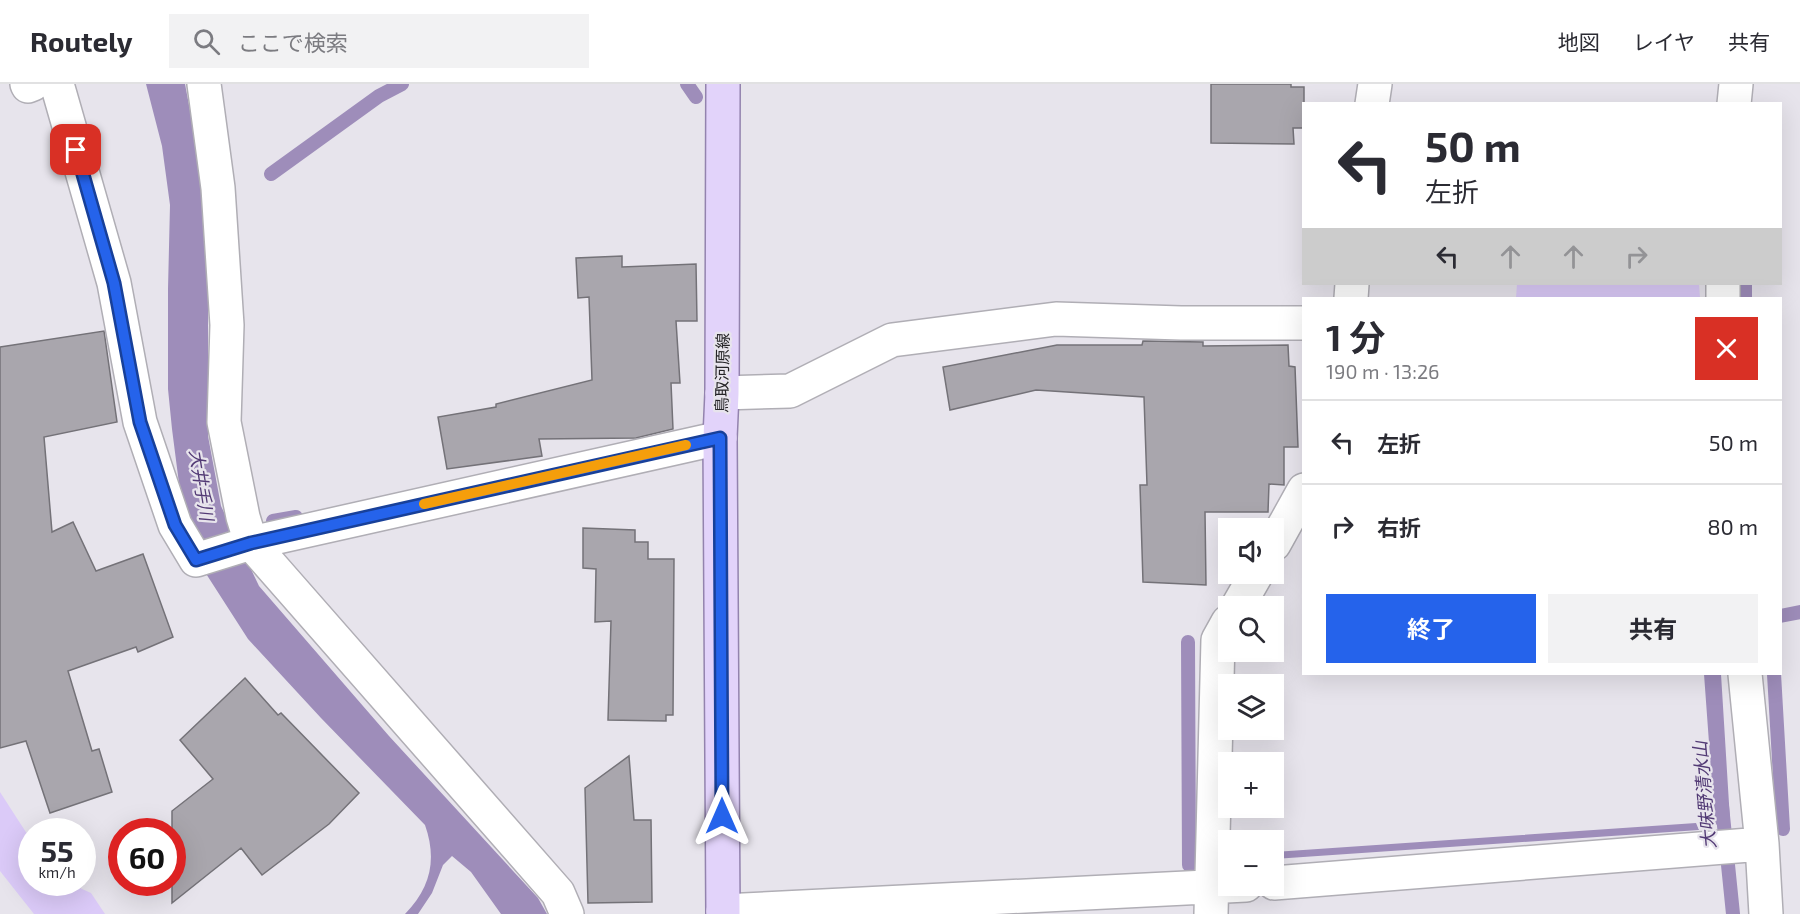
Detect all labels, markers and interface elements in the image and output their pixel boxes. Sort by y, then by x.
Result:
search box [169,14,589,68]
text: Routely [30,24,133,58]
icon: search [190,25,223,58]
text: ここで検索 [238,29,348,55]
text: 地図 [1558,29,1600,54]
text: レイヤ [1633,29,1695,54]
text: 共有 [1728,29,1770,54]
text: 50 m [1425,120,1521,170]
pin [50,124,101,175]
icon: left [1326,126,1404,204]
icon: arrive [59,133,92,166]
text: 左折 [1425,175,1479,207]
icon: left [1431,240,1464,273]
icon: ahead [1494,240,1527,273]
icon: ahead [1557,240,1590,273]
icon: right [1620,240,1653,273]
text: 1 分 [1326,315,1385,358]
button: close [1695,317,1758,380]
street label: 鳥取河原線 [711,333,732,413]
text: 190 m · 13:26 [1326,359,1440,383]
icon: left [1326,426,1359,459]
text: 50 m [1709,429,1758,455]
text: 左折 [1377,430,1421,456]
water label: 大井手川 [185,448,219,524]
icon: right [1326,510,1359,543]
text: 80 m [1707,513,1758,539]
text: 右折 [1377,514,1421,540]
map controls [1218,518,1284,896]
button: sound [1218,518,1284,584]
button: 終了 [1326,594,1536,663]
button: 共有 [1548,594,1758,663]
button: search [1218,596,1284,662]
button: layers [1218,674,1284,740]
water label: 大味野清水山 [1688,739,1720,850]
button: + [1218,752,1284,818]
position arrow [690,784,754,848]
speed limit sign: 60 [108,818,186,896]
button: − [1218,830,1284,896]
text: 55 [40,832,74,868]
text: km/h [38,863,76,881]

